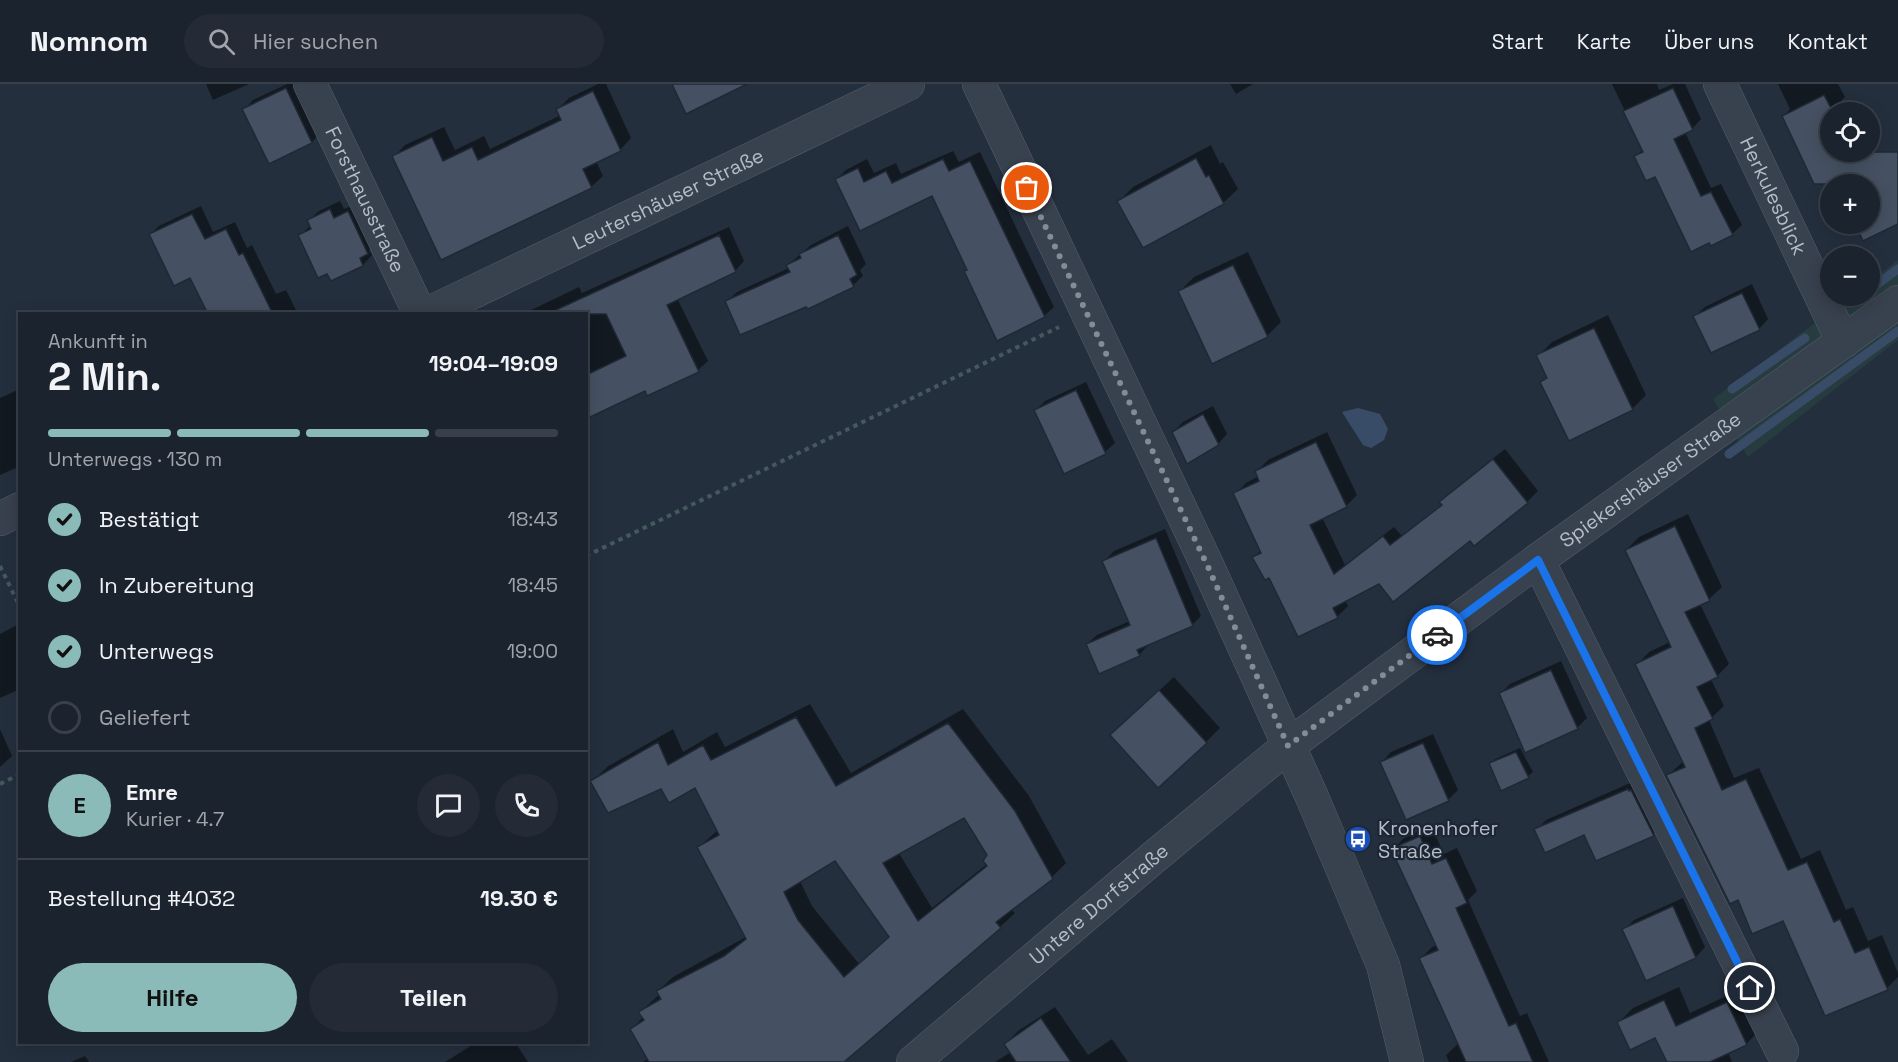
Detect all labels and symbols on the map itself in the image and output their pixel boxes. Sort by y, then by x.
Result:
street label: Forsthausstraße [319,122,411,277]
street label: Herkulesblick [1734,132,1813,260]
street label: Leutershäuser Straße [568,142,768,256]
pin [1001,162,1052,213]
street label: Spiekershäuser Straße [1554,406,1746,553]
courier [1407,605,1467,665]
place label: Kronenhofer Straße [1378,815,1498,864]
bus stop icon: Kronenhofer Straße [1343,824,1373,854]
street label: Untere Dorfstraße [1024,837,1174,970]
pin [1724,962,1775,1013]

